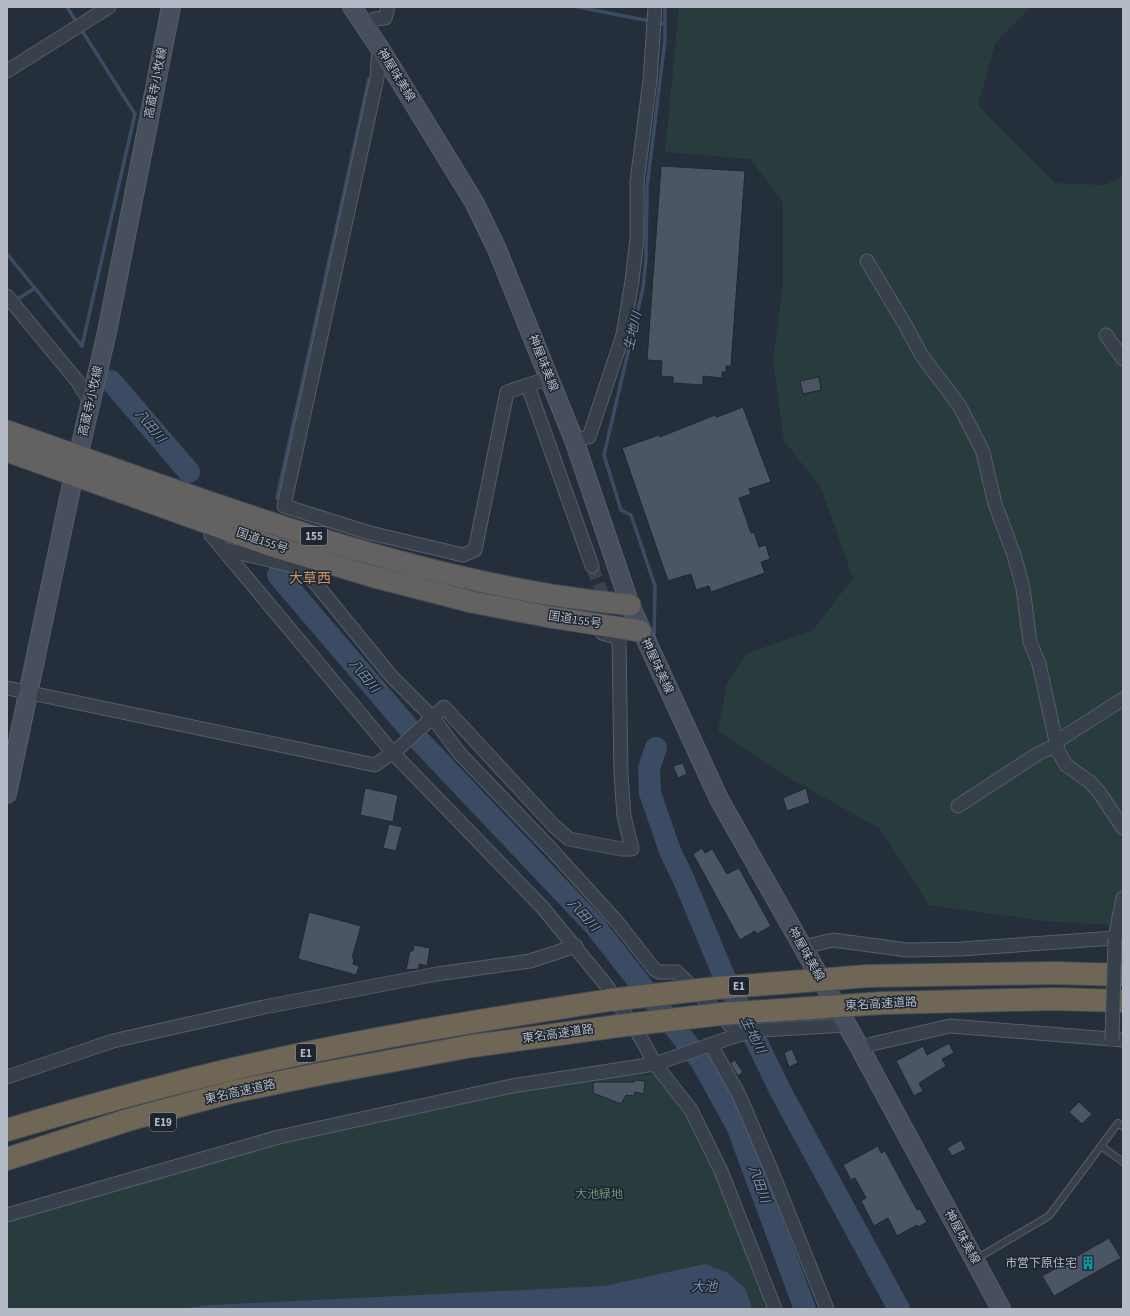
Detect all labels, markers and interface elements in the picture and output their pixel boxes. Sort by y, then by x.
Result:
street label: 神屋味美線 [373,45,419,105]
street label: 高蔵寺小牧線 [141,46,171,120]
water label: 生地川 [620,308,647,352]
street label: 神屋味美線 [524,332,562,394]
street label: 高蔵寺小牧線 [75,364,107,438]
water label: 八田川 [131,405,171,448]
street label: 国道155号 [234,524,290,558]
road number: 155 [301,527,327,545]
district label: 大草西 [289,569,331,589]
street label: 国道155号 [547,607,603,633]
street label: 神屋味美線 [637,635,677,697]
water label: 八田川 [345,655,385,698]
water label: 八田川 [563,894,604,937]
street label: 神屋味美線 [784,924,828,984]
road number: E1 [729,977,749,995]
street label: 東名高速道路 [845,994,917,1014]
water label: 生地川 [736,1014,771,1058]
street label: 東名高速道路 [521,1021,595,1047]
road number: E1 [296,1044,316,1062]
street label: 東名高速道路 [203,1076,277,1108]
road number: E19 [150,1113,176,1131]
water label: 八田川 [744,1163,775,1207]
park label: 大池緑地 [575,1186,623,1203]
street label: 神屋味美線 [940,1207,984,1267]
place label: 市営下原住宅 [1005,1255,1077,1272]
building icon: 市営下原住宅 [1080,1255,1096,1271]
water label: 大池 [691,1278,719,1296]

